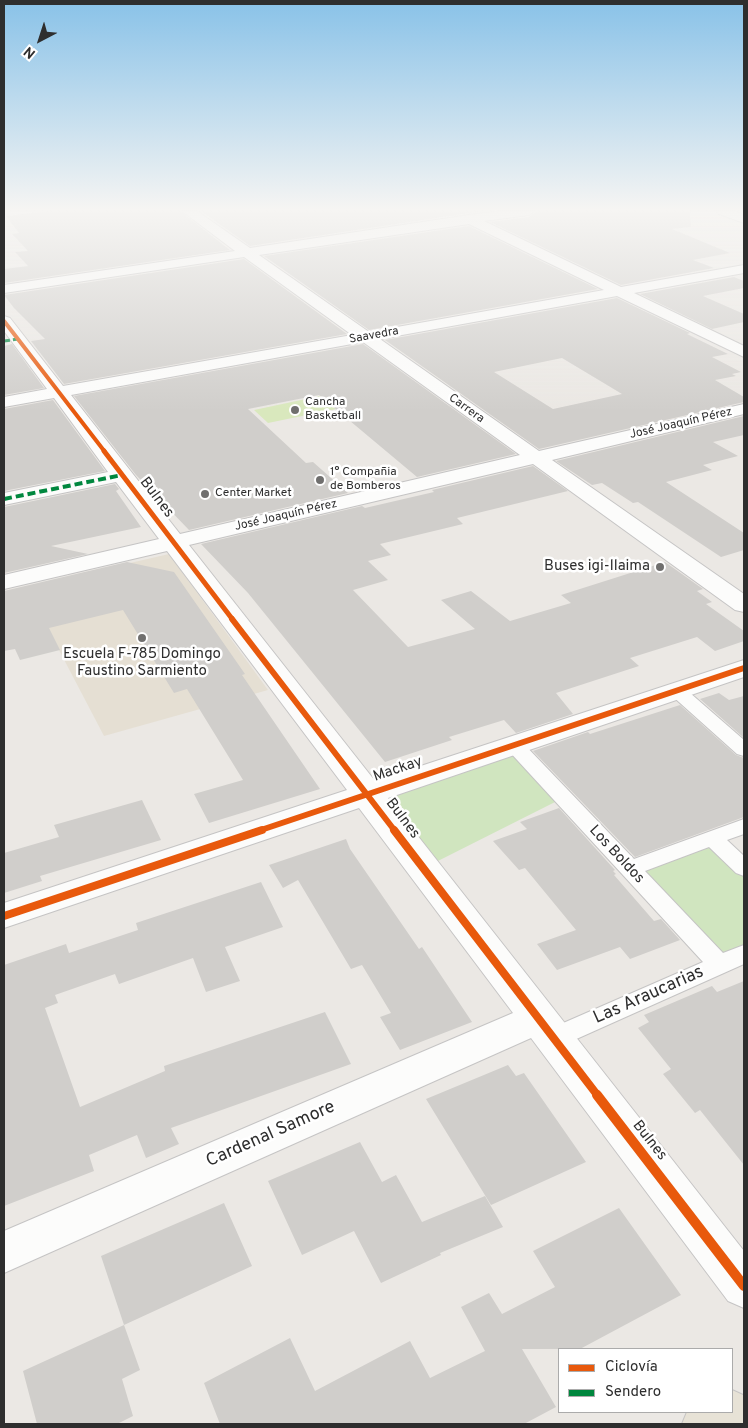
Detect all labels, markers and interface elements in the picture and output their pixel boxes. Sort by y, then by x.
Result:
north arrow [15,15,65,65]
text: N [21,42,39,62]
street label: Saavedra [348,325,400,347]
street label: Carrera [445,391,487,427]
place label: Cancha Basketball [305,396,361,424]
marker: Cancha Basketball [289,404,301,416]
street label: José Joaquín Pérez [628,405,734,443]
place label: 1° Compañia de Bomberos [330,466,401,494]
street label: Bulnes [135,474,177,522]
marker: 1° Compañia de Bomberos [314,474,326,486]
place label: Center Market [215,487,292,501]
marker: Center Market [199,488,211,500]
street label: José Joaquín Pérez [233,497,339,535]
place label: Buses igi-llaima [544,558,650,576]
marker: Buses igi-llaima [654,561,666,573]
marker: Escuela F-785 Domingo Faustino Sarmiento [136,632,148,644]
place label: Escuela F-785 Domingo Faustino Sarmiento [63,646,221,681]
street label: Mackay [371,753,425,787]
street label: Bulnes [381,795,423,843]
street label: Los Boldos [584,822,648,888]
street label: Las Araucarias [590,962,708,1030]
street label: Cardenal Samore [203,1097,339,1173]
street label: Bulnes [628,1117,670,1165]
legend [558,1348,733,1413]
text: Ciclovía [605,1358,658,1377]
text: Sendero [605,1383,661,1402]

